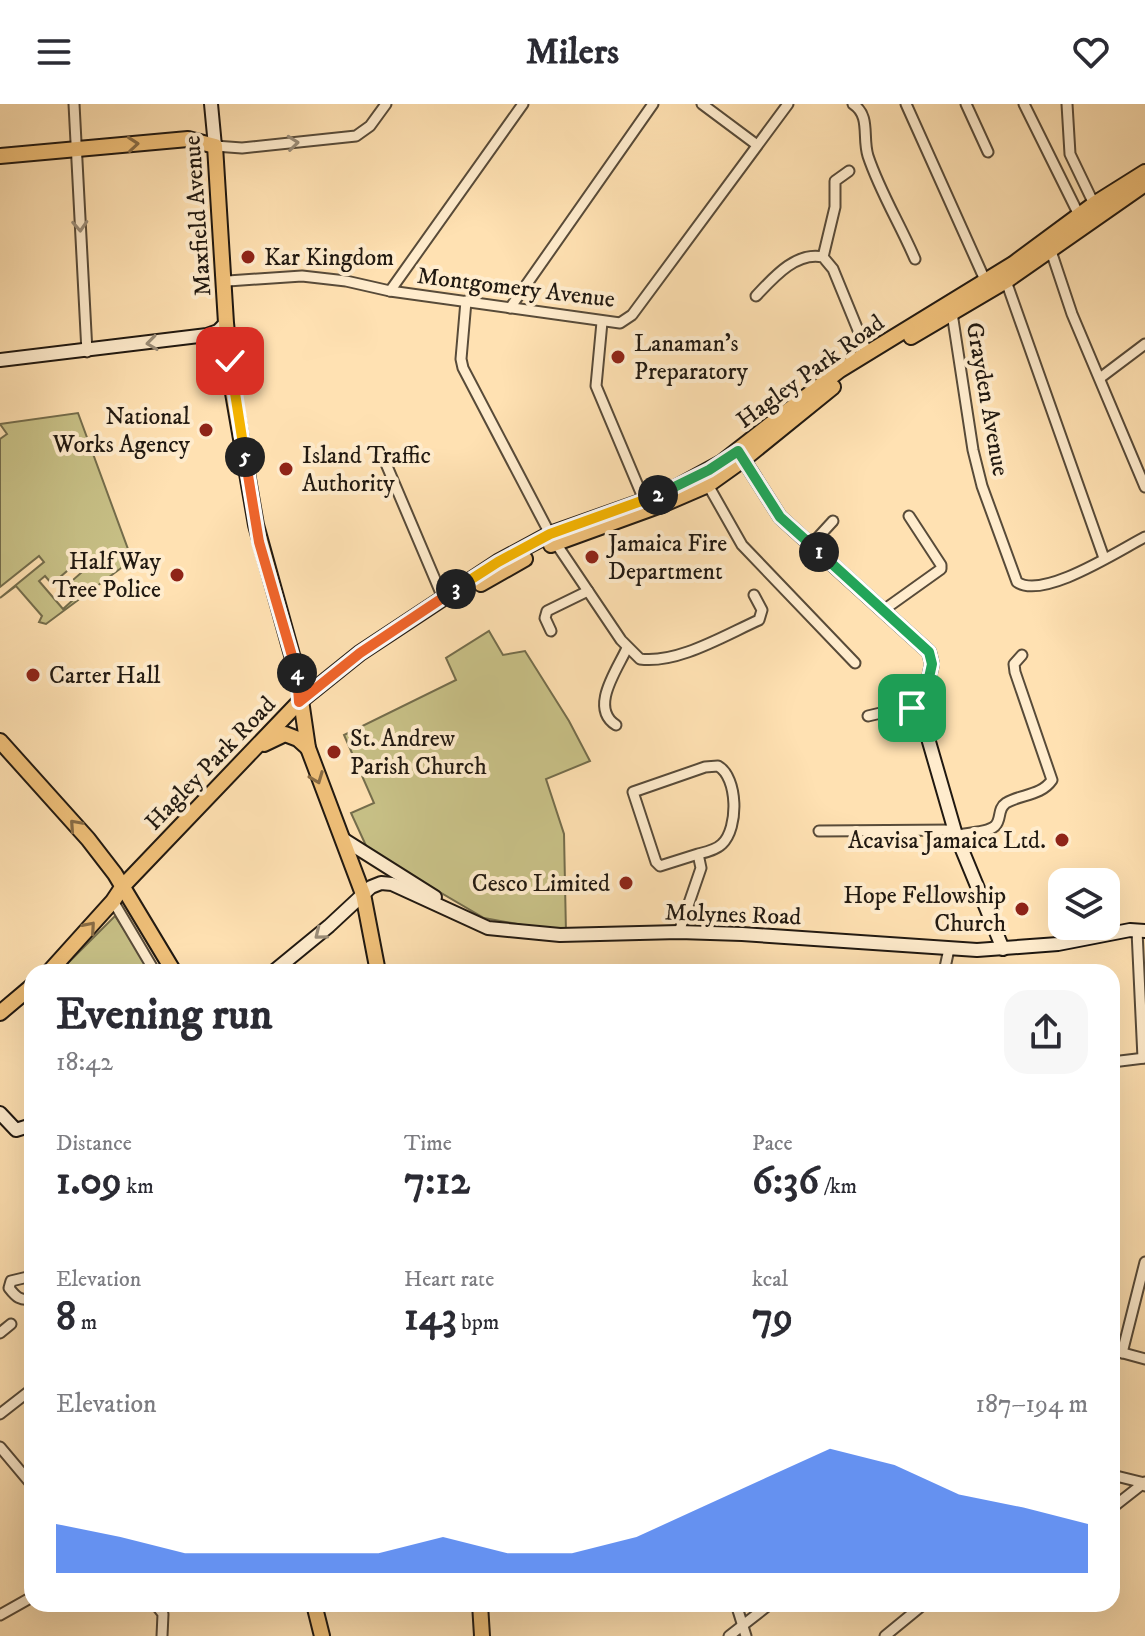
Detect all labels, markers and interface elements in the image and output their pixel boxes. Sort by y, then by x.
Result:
icon: menu [32,30,76,74]
text: Milers [526,30,619,75]
icon: heart [1069,30,1113,74]
one-way arrow [127,135,140,152]
street label: Maxfield Avenue [177,135,219,297]
one-way arrow [287,135,300,152]
one-way arrow [72,220,89,233]
place label: Kar Kingdom [264,243,394,273]
marker: Kar Kingdom [239,248,257,266]
street label: Montgomery Avenue [415,261,617,315]
street label: Hagley Park Road [731,308,890,435]
street label: Grayden Avenue [959,320,1015,479]
pin [196,327,264,395]
place label: Lanaman's Preparatory [634,329,748,387]
one-way arrow [146,334,159,351]
icon: check [208,339,252,383]
marker: Lanaman's Preparatory [609,348,627,366]
place label: National Works Agency [52,402,191,460]
marker: National Works Agency [197,421,215,439]
pin: 5 [225,437,265,477]
place label: Island Traffic Authority [302,441,431,499]
text: 5 [240,443,250,470]
marker: Island Traffic Authority [277,460,295,478]
pin: 2 [638,475,678,515]
text: 2 [653,481,663,508]
place label: Jamaica Fire Department [606,529,727,587]
pin: 1 [799,532,839,572]
text: 1 [815,538,823,565]
place label: Half Way Tree Police [53,547,162,605]
marker: Jamaica Fire Department [583,548,601,566]
marker: Half Way Tree Police [168,566,186,584]
pin: 3 [436,569,476,609]
text: 3 [452,575,460,602]
pin: 4 [277,653,317,693]
text: 4 [291,659,303,686]
place label: Carter Hall [49,661,161,691]
marker: Carter Hall [24,666,42,684]
pin [878,674,946,742]
icon: arrive [890,686,934,730]
street label: Hagley Park Road [139,690,282,837]
place label: St. Andrew Parish Church [350,724,487,782]
marker: St. Andrew Parish Church [325,743,343,761]
one-way arrow [307,770,324,784]
one-way arrow [70,819,84,834]
place label: Acavisa Jamaica Ltd. [848,826,1046,856]
marker: Acavisa Jamaica Ltd. [1053,831,1071,849]
map controls [1048,868,1120,940]
button: layers [1048,868,1120,940]
place label: Cesco Limited [472,869,610,899]
marker: Cesco Limited [617,874,635,892]
place label: Hope Fellowship Church [843,881,1006,939]
street label: Molynes Road [664,898,802,932]
marker: Hope Fellowship Church [1013,900,1031,918]
one-way arrow [81,921,95,936]
one-way arrow [314,925,329,939]
text: Evening run [56,988,273,1043]
button: share [1004,990,1088,1074]
text: 18:42 [56,1046,113,1079]
text: Distance [56,1130,132,1157]
text: Time [404,1130,452,1157]
text: Pace [752,1130,793,1157]
text: 1.09 [56,1157,122,1207]
text: 7:12 [404,1157,470,1207]
text: 6:36 [752,1157,819,1207]
text: km [122,1173,154,1200]
text: /km [819,1173,857,1200]
text: Elevation [56,1266,141,1293]
text: Heart rate [404,1266,494,1293]
text: kcal [752,1266,788,1293]
text: 8 [56,1293,76,1343]
text: 143 [404,1293,457,1343]
text: 79 [752,1293,793,1343]
text: m [76,1309,97,1336]
text: bpm [457,1309,499,1336]
text: Elevation [56,1388,157,1421]
text: 187–194 m [976,1388,1088,1421]

